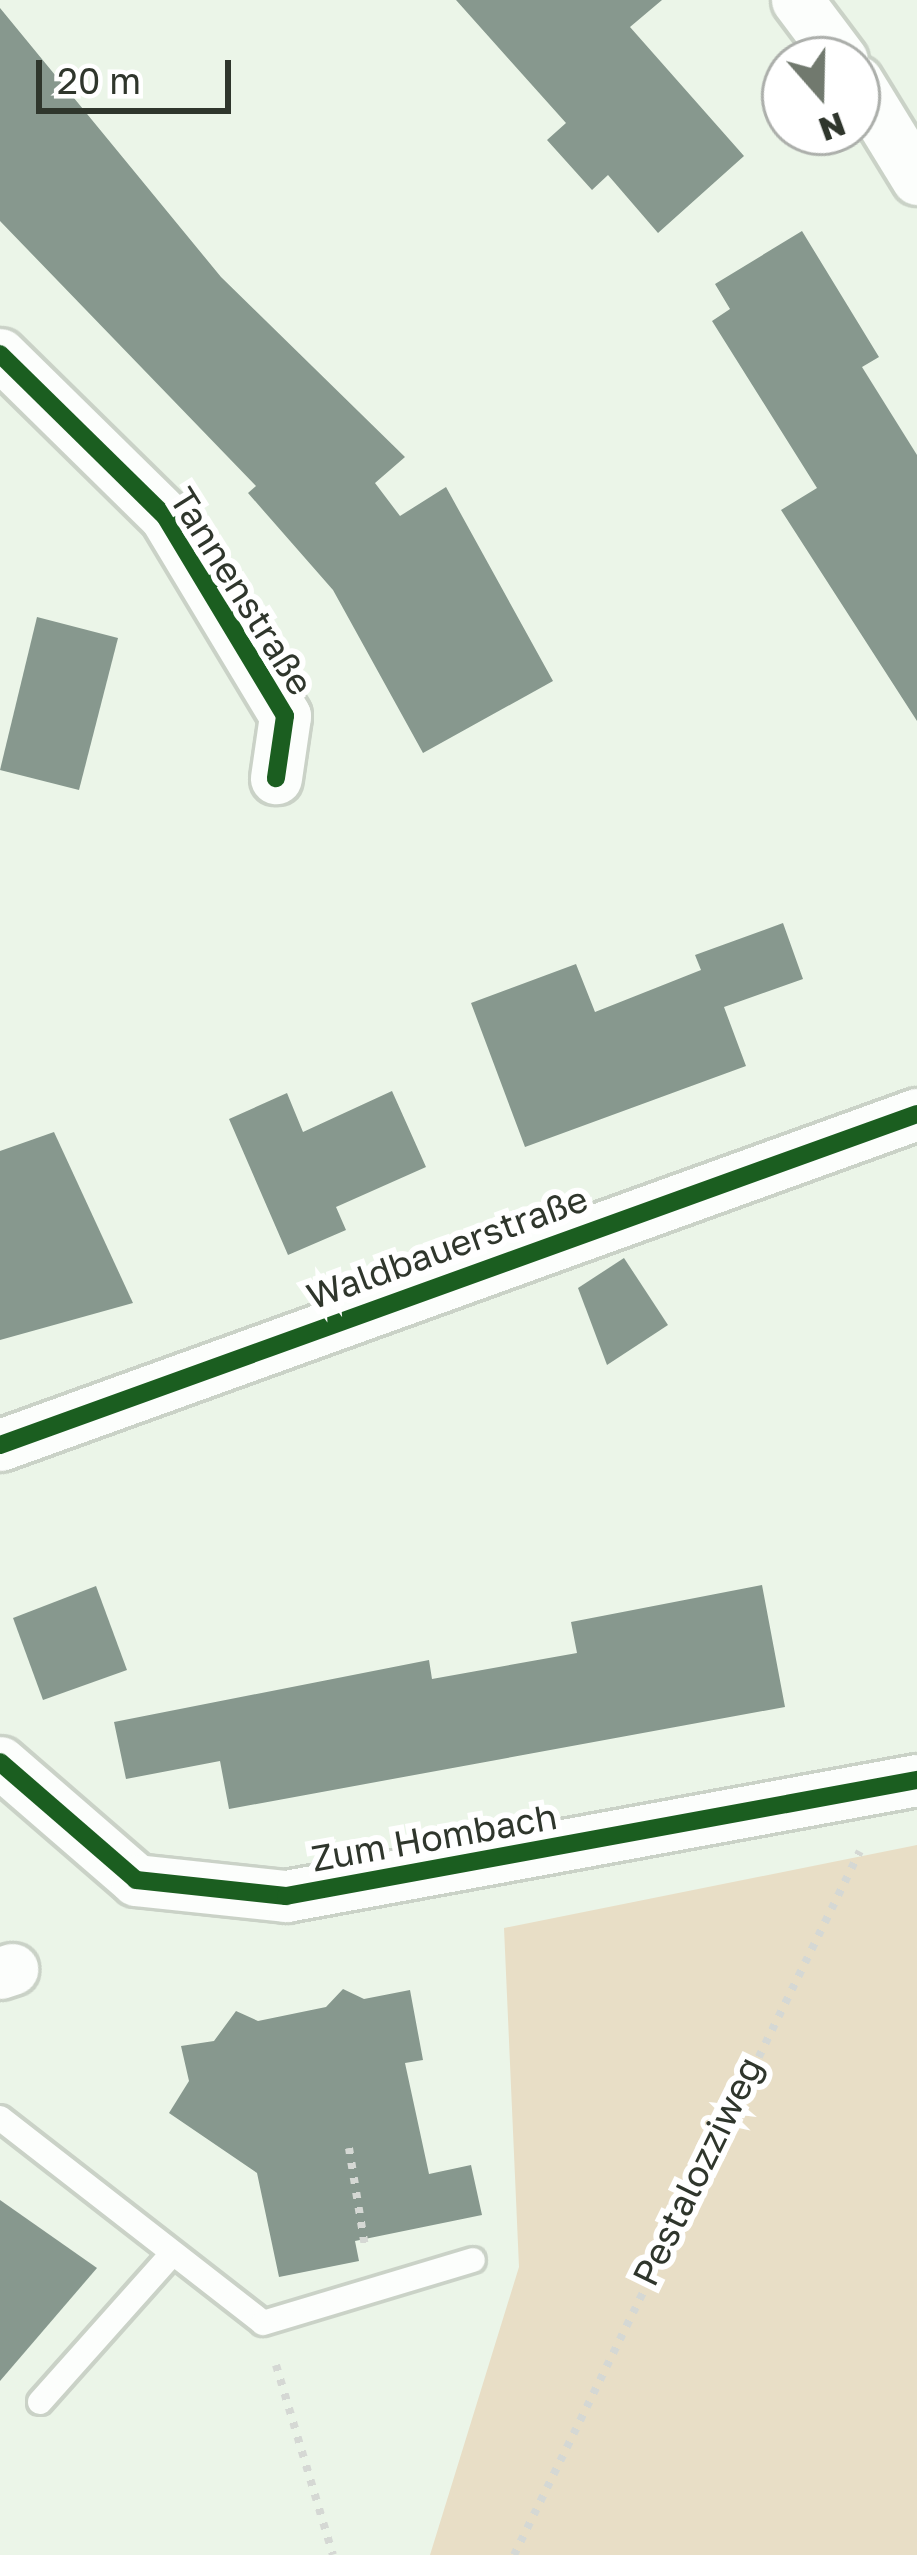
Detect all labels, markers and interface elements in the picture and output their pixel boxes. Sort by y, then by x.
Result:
scale bar [42,36,237,110]
north arrow [761,36,881,156]
text: 20 m [57,59,141,102]
text: N [814,105,851,150]
street label: Tannenstraße [161,479,323,703]
street label: Waldbauerstraße [301,1176,593,1318]
street label: Zum Hombach [308,1794,560,1880]
street label: Pestalozziweg [623,2050,771,2292]

